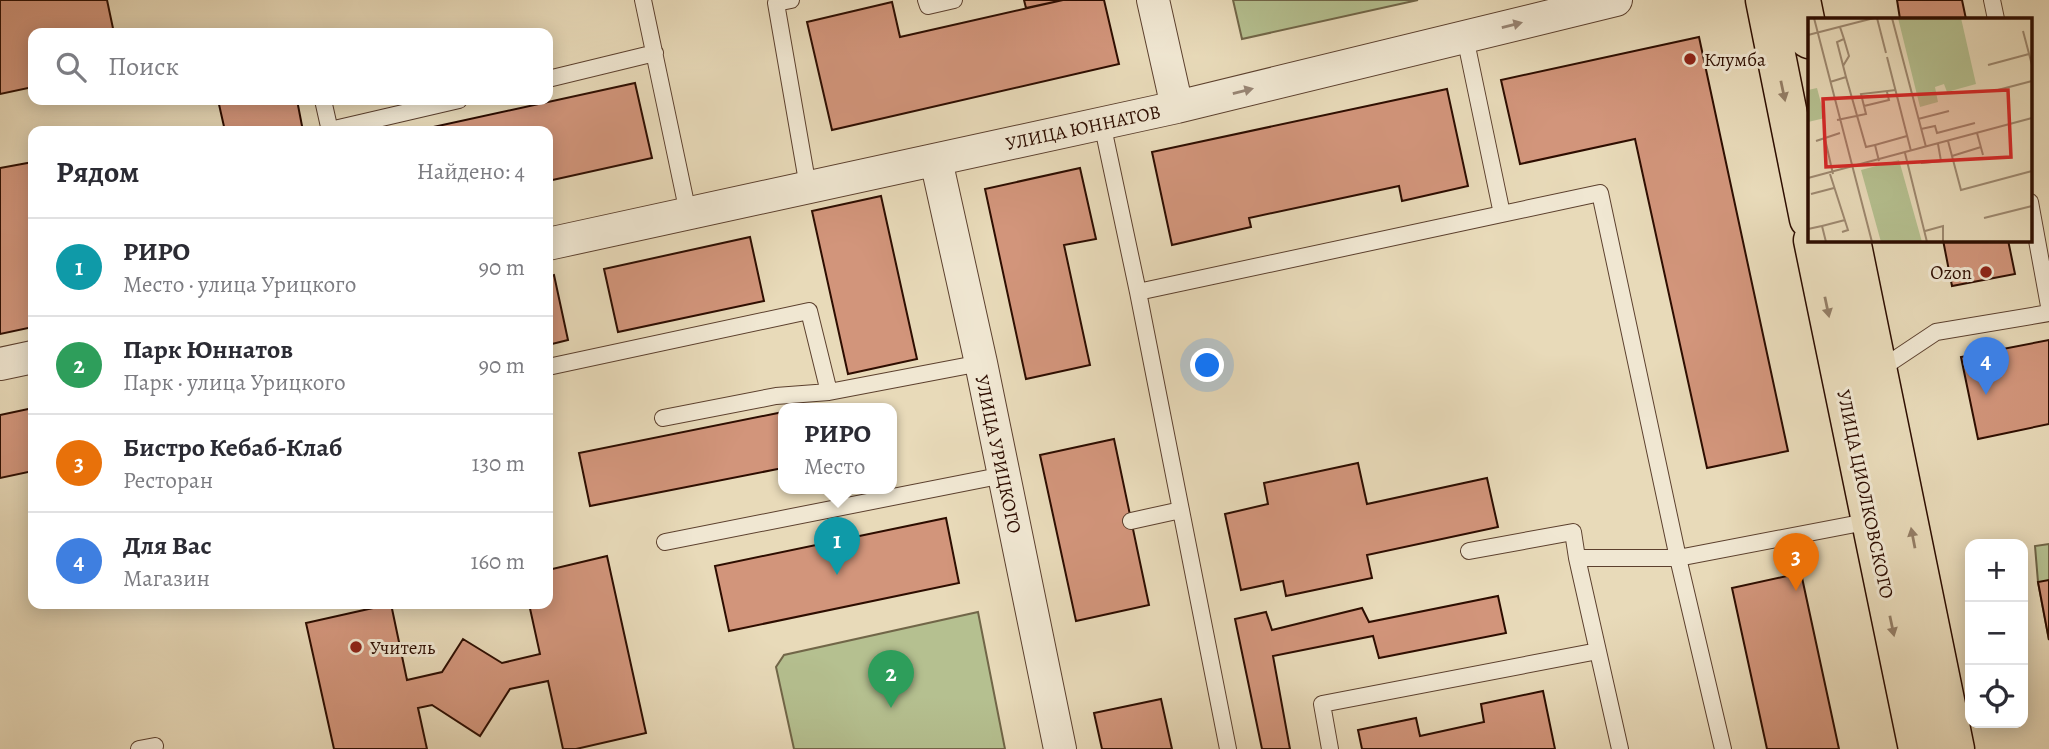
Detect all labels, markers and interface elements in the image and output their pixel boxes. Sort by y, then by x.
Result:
inset map [1808,18,2032,242]
one-way arrow [1501,19,1523,30]
search box [28,28,553,105]
place label: Клумба [1704,47,1766,73]
icon: search [52,48,90,86]
text: Поиск [108,49,179,84]
marker: Клумба [1682,51,1698,67]
one-way arrow [1778,80,1789,102]
one-way arrow [1232,85,1254,96]
street label: УЛИЦА ЮННАТОВ [1003,99,1163,157]
text: Рядом [56,152,139,192]
text: Найдено: 4 [417,156,525,187]
text: РИРО [123,234,190,269]
text: 1 [75,252,83,283]
text: 90 m [479,252,525,283]
place label: Ozon [1930,260,1972,286]
marker: Ozon [1978,264,1994,280]
text: Место · улица Урицкого [123,269,356,300]
one-way arrow [1822,296,1833,318]
text: Парк Юннатов [123,332,293,367]
pin: 4 [1963,337,2009,395]
your location [1190,348,1224,382]
text: 2 [73,350,85,381]
text: 90 m [479,350,525,381]
text: Парк · улица Урицкого [123,367,346,398]
street label: УЛИЦА УРИЦКОГО [969,373,1028,536]
street label: УЛИЦА ЦИОЛКОВСКОГО [1830,387,1900,601]
popup [778,403,897,494]
text: РИРО [804,416,871,451]
text: Бистро Кебаб-Клаб [123,430,342,465]
text: 3 [74,448,84,479]
text: 130 m [472,448,525,479]
text: Место [804,451,865,482]
text: Ресторан [123,465,213,496]
pin: 1 [814,517,860,575]
one-way arrow [1907,527,1918,549]
text: Для Вас [123,528,212,563]
pin: 3 [1773,533,1819,591]
map controls [1965,539,2028,728]
button: + [1965,539,2028,602]
text: 4 [74,546,84,577]
text: 160 m [471,546,525,577]
text: Магазин [123,563,210,594]
button: − [1965,602,2028,665]
one-way arrow [1887,615,1898,637]
place label: Учитель [370,635,435,661]
marker: Учитель [348,639,364,655]
pin: 2 [868,650,914,708]
button: locate [1965,665,2028,728]

